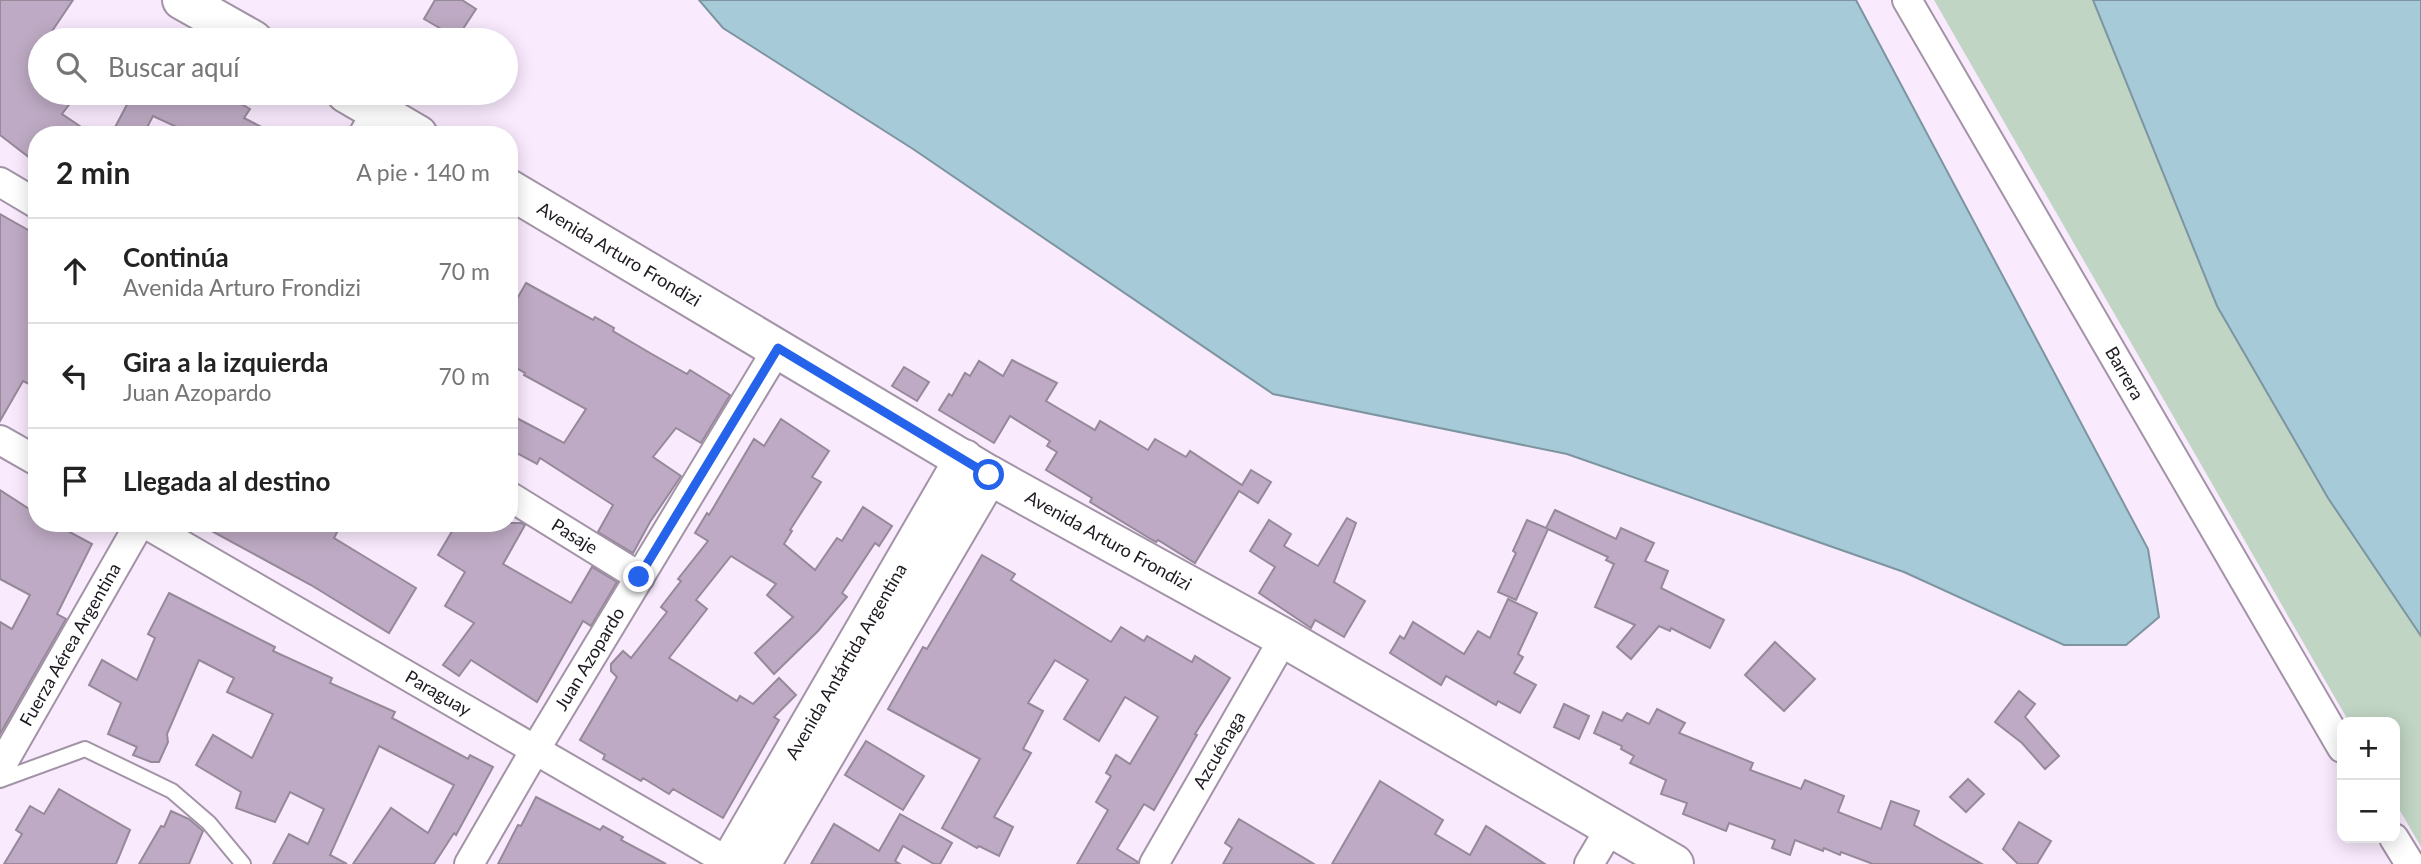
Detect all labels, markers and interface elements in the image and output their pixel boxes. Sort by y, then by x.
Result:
search box [28,28,518,105]
icon: search [52,48,90,86]
text: Buscar aquí [108,51,239,83]
text: 2 min [56,154,130,190]
text: A pie · 140 m [356,158,490,186]
street label: Avenida Arturo Frondizi [534,196,705,311]
text: Continúa [123,241,229,273]
icon: ahead [56,252,94,290]
text: 70 m [439,257,490,285]
text: Avenida Arturo Frondizi [123,273,361,301]
street label: Barrera [2101,342,2149,404]
text: Gira a la izquierda [123,346,329,378]
icon: left [56,357,94,395]
text: 70 m [439,362,490,390]
text: Juan Azopardo [123,378,272,406]
route start [973,459,1004,490]
icon: arrive [56,462,94,500]
text: Llegada al destino [123,465,330,497]
street label: Avenida Arturo Frondizi [1022,485,1196,595]
street label: Pasaje [548,513,602,558]
street label: Fuerza Aérea Argentina [14,559,125,730]
street label: Avenida Antártida Argentina [780,559,911,763]
route end [623,561,654,592]
street label: Juan Azopardo [550,603,629,714]
street label: Paraguay [402,665,476,721]
street label: Azcuénaga [1188,707,1249,793]
map controls [2337,717,2400,843]
button: + [2337,717,2400,780]
button: − [2337,780,2400,843]

